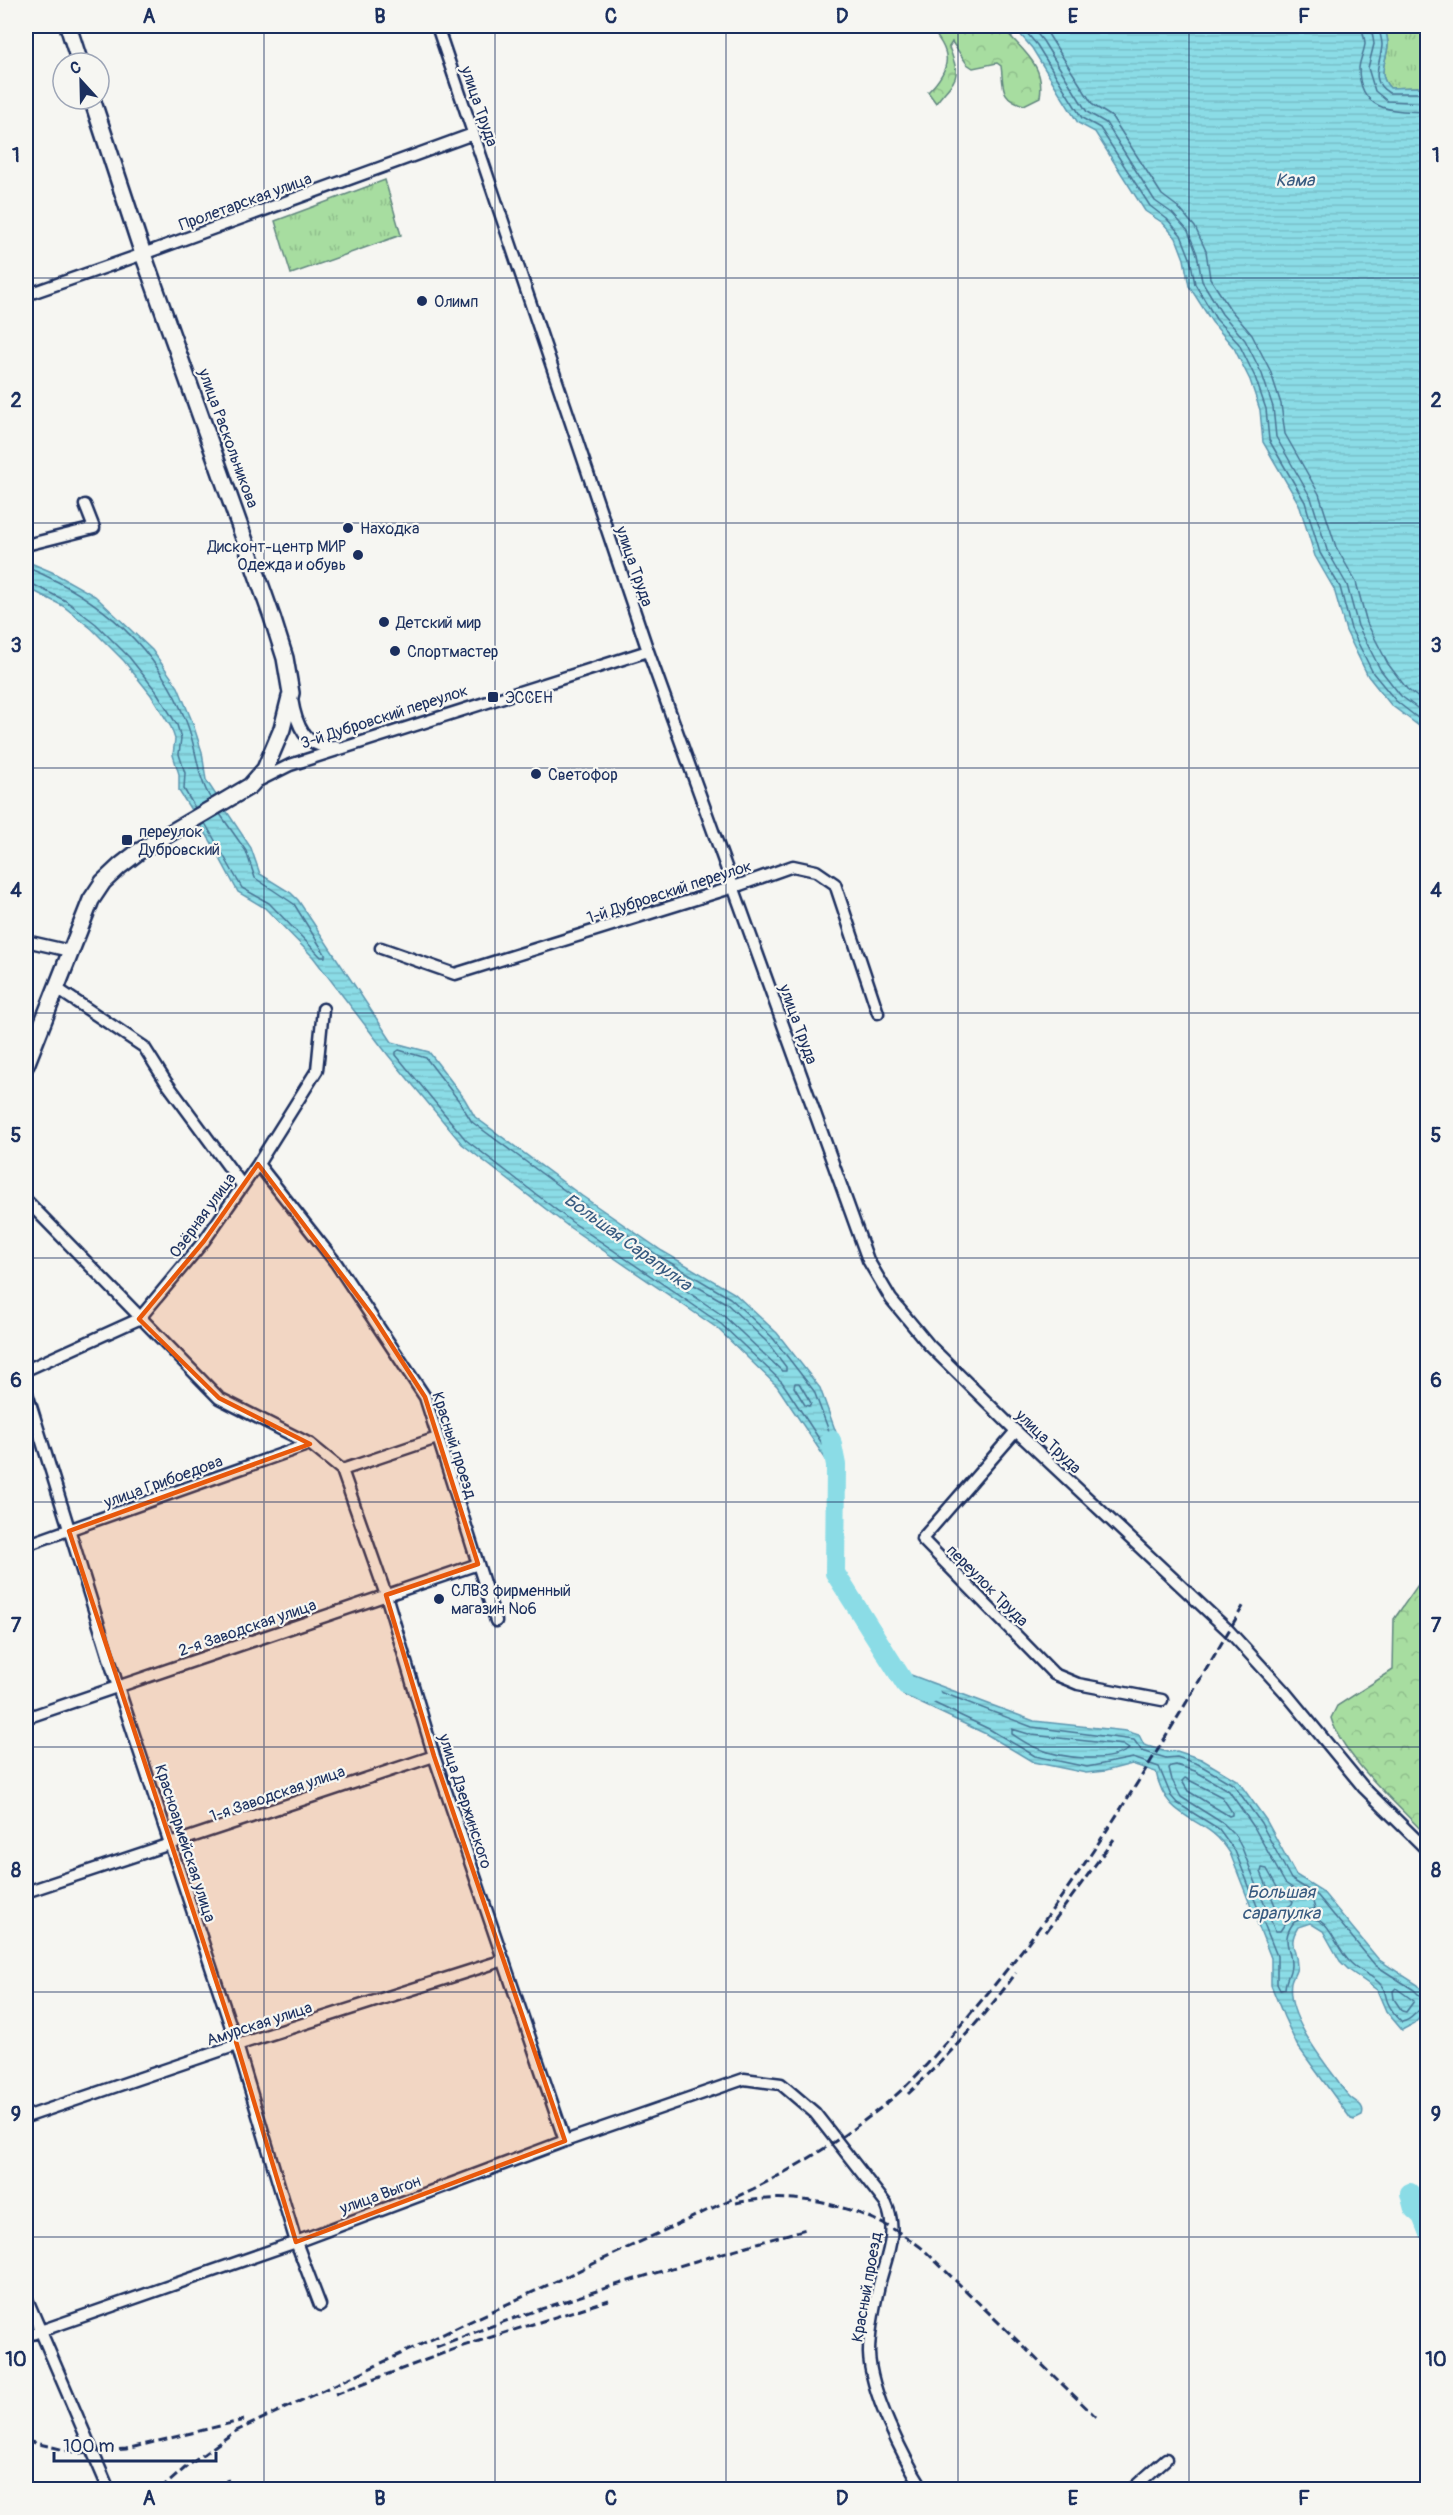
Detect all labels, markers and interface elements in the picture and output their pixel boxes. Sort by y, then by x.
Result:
text: A [143,4,156,29]
text: B [374,4,386,29]
text: C [605,4,617,29]
text: D [836,4,849,29]
text: E [1068,4,1079,29]
text: F [1298,4,1310,29]
north arrow [51,51,111,111]
text: С [67,57,84,79]
street label: улица Труда [456,63,502,149]
text: 1 [12,143,20,168]
text: 1 [1432,143,1440,168]
street label: Пролетарская улица [176,169,314,235]
water label: Кама [1276,169,1316,192]
place label: Олимп [434,292,478,312]
marker: Олимп [415,294,429,308]
street label: улица Раскольникова [193,365,263,511]
text: 2 [10,388,22,413]
text: 2 [1430,388,1442,413]
place label: Находка [360,519,419,539]
marker: Находка [341,521,355,535]
street label: улица Труда [611,523,657,609]
place label: Дисконт-центр МИР Одежда и обувь [206,537,346,575]
marker: Дисконт-центр МИР Одежда и обувь [351,548,365,562]
place label: Детский мир [395,613,481,633]
marker: Детский мир [377,615,391,629]
text: 3 [10,633,22,658]
text: 3 [1430,633,1442,658]
place label: Спортмастер [407,642,498,662]
marker: Спортмастер [388,644,402,658]
street label: 3-й Дубровский переулок [298,680,471,753]
place label: ЭССЕН [505,688,553,708]
marker: ЭССЕН [486,690,500,704]
place label: Светофор [548,765,618,785]
marker: Светофор [529,767,543,781]
place label: переулок Дубровский [138,822,220,860]
marker: переулок Дубровский [120,833,134,847]
street label: 1-й Дубровский переулок [584,856,754,928]
text: 4 [10,878,22,903]
text: 4 [1430,878,1442,903]
street label: улица Труда [774,981,822,1067]
text: 5 [11,1123,22,1148]
text: 5 [1431,1123,1442,1148]
street label: Озёрная улица [165,1169,240,1262]
water label: Большая Сарапулка [559,1188,697,1297]
text: 6 [10,1368,22,1393]
text: 6 [1430,1368,1442,1393]
street label: Красный проезд [427,1389,481,1502]
street label: улица Труда [1011,1405,1085,1478]
street label: улица Грибоедова [100,1451,225,1513]
street label: переулок Труда [942,1541,1032,1631]
place label: СЛВЗ фирменный магазин №6 [451,1581,571,1619]
marker: СЛВЗ фирменный магазин №6 [432,1592,446,1606]
street label: 2-я Заводская улица [176,1595,319,1661]
text: 7 [11,1613,22,1638]
text: 7 [1431,1613,1442,1638]
street label: улица Дзержинского [434,1730,496,1872]
street label: 1-я Заводская улица [207,1761,348,1826]
street label: Красноармейская улица [150,1762,220,1925]
text: 8 [11,1858,21,1883]
text: 8 [1431,1858,1441,1883]
water label: Большая сарапулка [1242,1881,1322,1925]
street label: Амурская улица [204,1997,315,2050]
text: 9 [11,2102,21,2127]
text: 9 [1431,2102,1441,2127]
street label: улица Выгон [336,2171,424,2219]
street label: Красный проезд [847,2230,887,2344]
text: 10 [5,2347,27,2372]
text: 10 [1425,2347,1447,2372]
scale bar [54,2425,216,2463]
text: 100 m [63,2435,115,2458]
text: A [143,2486,156,2511]
text: B [374,2486,386,2511]
text: C [605,2486,617,2511]
text: D [836,2486,849,2511]
text: E [1068,2486,1079,2511]
text: F [1298,2486,1310,2511]

